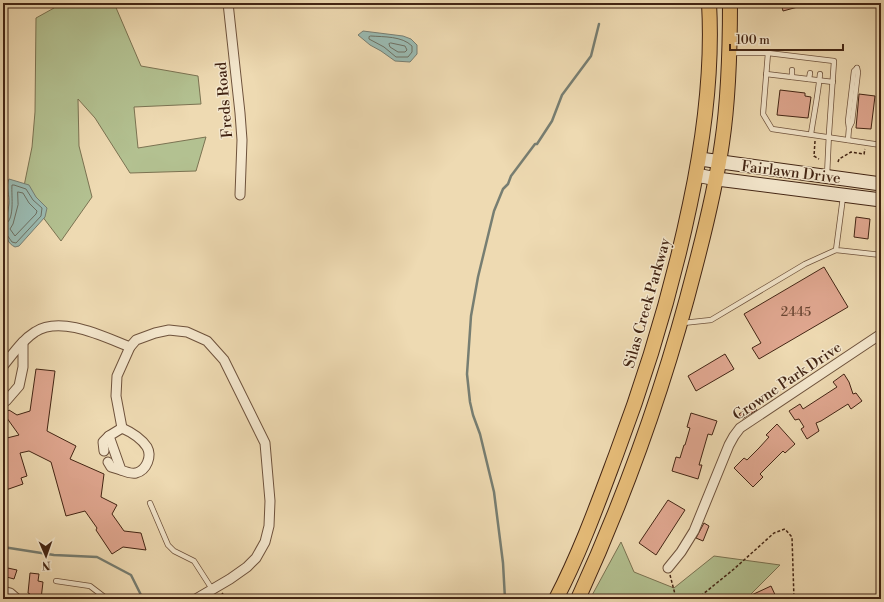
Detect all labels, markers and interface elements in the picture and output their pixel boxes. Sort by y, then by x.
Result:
scale bar [730,26,843,52]
text: 100 m [736,33,770,48]
street label: Freds Road [212,61,237,139]
street label: Fairlawn Drive [740,157,842,188]
street label: Silas Creek Parkway [620,235,675,370]
house number: 2445 [781,304,811,320]
street label: Crowne Park Drive [729,338,845,425]
north arrow [26,536,66,576]
text: N [41,558,51,572]

